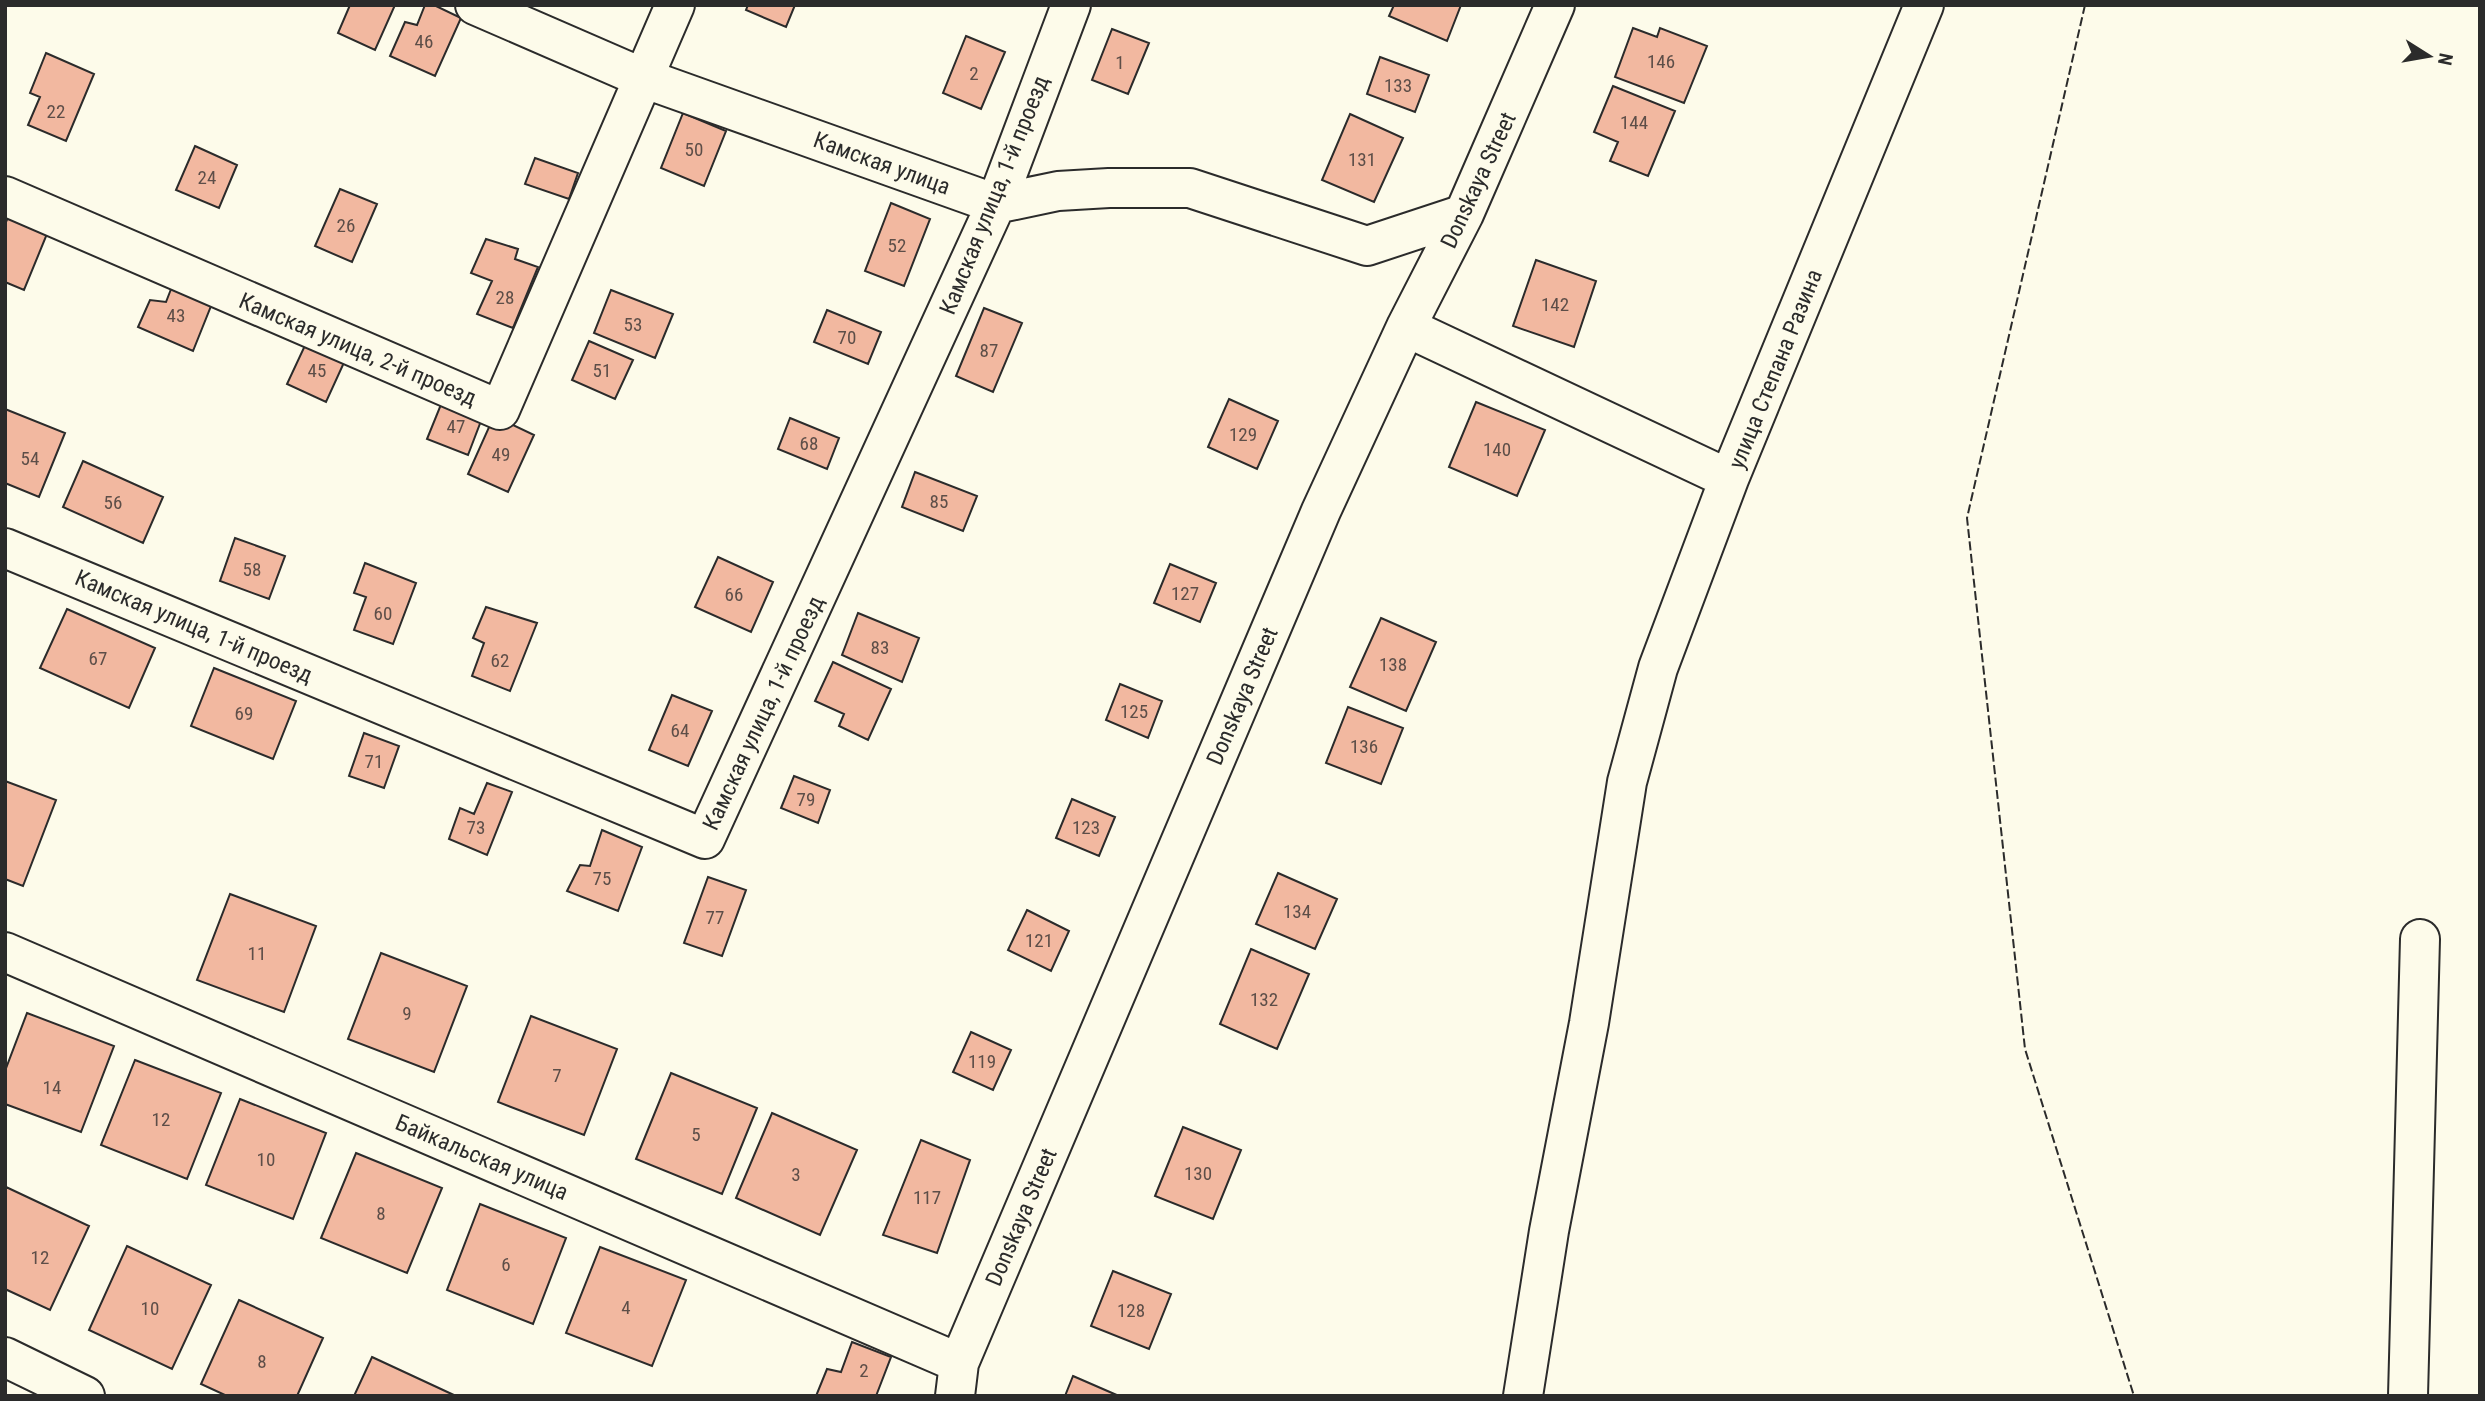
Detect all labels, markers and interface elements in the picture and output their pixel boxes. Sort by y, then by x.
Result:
north arrow [2394,21,2464,91]
house number: 46 [415,30,433,53]
house number: 146 [1647,50,1675,73]
house number: 1 [1115,51,1125,74]
text: N [2433,51,2458,67]
house number: 2 [969,62,979,85]
street label: Камская улица, 1-й проезд [934,72,1055,319]
house number: 133 [1384,74,1412,97]
house number: 22 [47,100,65,123]
street label: Donskaya Street [1435,108,1522,253]
house number: 144 [1620,111,1648,134]
street label: Камская улица [810,126,954,201]
house number: 50 [685,138,703,161]
house number: 131 [1348,148,1376,171]
house number: 24 [198,166,216,189]
house number: 26 [337,214,355,237]
house number: 52 [888,234,906,257]
street label: улица Степана Разина [1723,266,1828,473]
house number: 28 [496,286,514,309]
street label: Камская улица, 2-й проезд [235,287,481,412]
house number: 142 [1541,293,1569,316]
house number: 43 [167,304,185,327]
house number: 53 [624,313,642,336]
house number: 70 [838,326,856,349]
house number: 87 [980,339,998,362]
house number: 45 [308,359,326,382]
house number: 51 [593,359,611,382]
house number: 47 [447,415,465,438]
house number: 129 [1229,423,1257,446]
house number: 68 [800,432,818,455]
house number: 140 [1483,438,1511,461]
house number: 49 [492,443,510,466]
house number: 54 [21,447,39,470]
house number: 85 [930,490,948,513]
house number: 56 [104,491,122,514]
house number: 58 [243,558,261,581]
street label: Камская улица, 1-й проезд [71,564,317,689]
house number: 127 [1171,582,1199,605]
house number: 66 [725,583,743,606]
street label: Камская улица, 1-й проезд [697,592,830,835]
house number: 60 [374,602,392,625]
street label: Donskaya Street [1201,623,1284,769]
house number: 83 [871,636,889,659]
house number: 67 [89,647,107,670]
house number: 62 [491,649,509,672]
house number: 138 [1379,653,1407,676]
house number: 125 [1120,700,1148,723]
house number: 69 [235,702,253,725]
house number: 64 [671,719,689,742]
house number: 136 [1350,735,1378,758]
house number: 71 [365,750,383,773]
house number: 79 [797,788,815,811]
house number: 73 [467,816,485,839]
house number: 123 [1072,816,1100,839]
house number: 75 [593,867,611,890]
house number: 134 [1283,900,1311,923]
house number: 77 [706,906,724,929]
house number: 121 [1025,929,1053,952]
house number: 11 [248,942,266,965]
house number: 132 [1250,988,1278,1011]
house number: 9 [402,1002,412,1025]
house number: 119 [968,1050,996,1073]
house number: 7 [552,1064,562,1087]
house number: 14 [43,1076,61,1099]
house number: 12 [152,1108,170,1131]
street label: Байкальская улица [391,1109,572,1206]
house number: 5 [691,1123,701,1146]
street label: Donskaya Street [980,1144,1063,1290]
house number: 10 [257,1148,275,1171]
house number: 130 [1184,1162,1212,1185]
house number: 3 [791,1163,801,1186]
house number: 117 [913,1186,941,1209]
house number: 8 [376,1202,386,1225]
house number: 12 [31,1246,49,1269]
house number: 6 [501,1253,511,1276]
house number: 4 [621,1296,631,1319]
house number: 10 [141,1297,159,1320]
house number: 128 [1117,1299,1145,1322]
house number: 8 [257,1350,267,1373]
house number: 2 [859,1359,869,1382]

